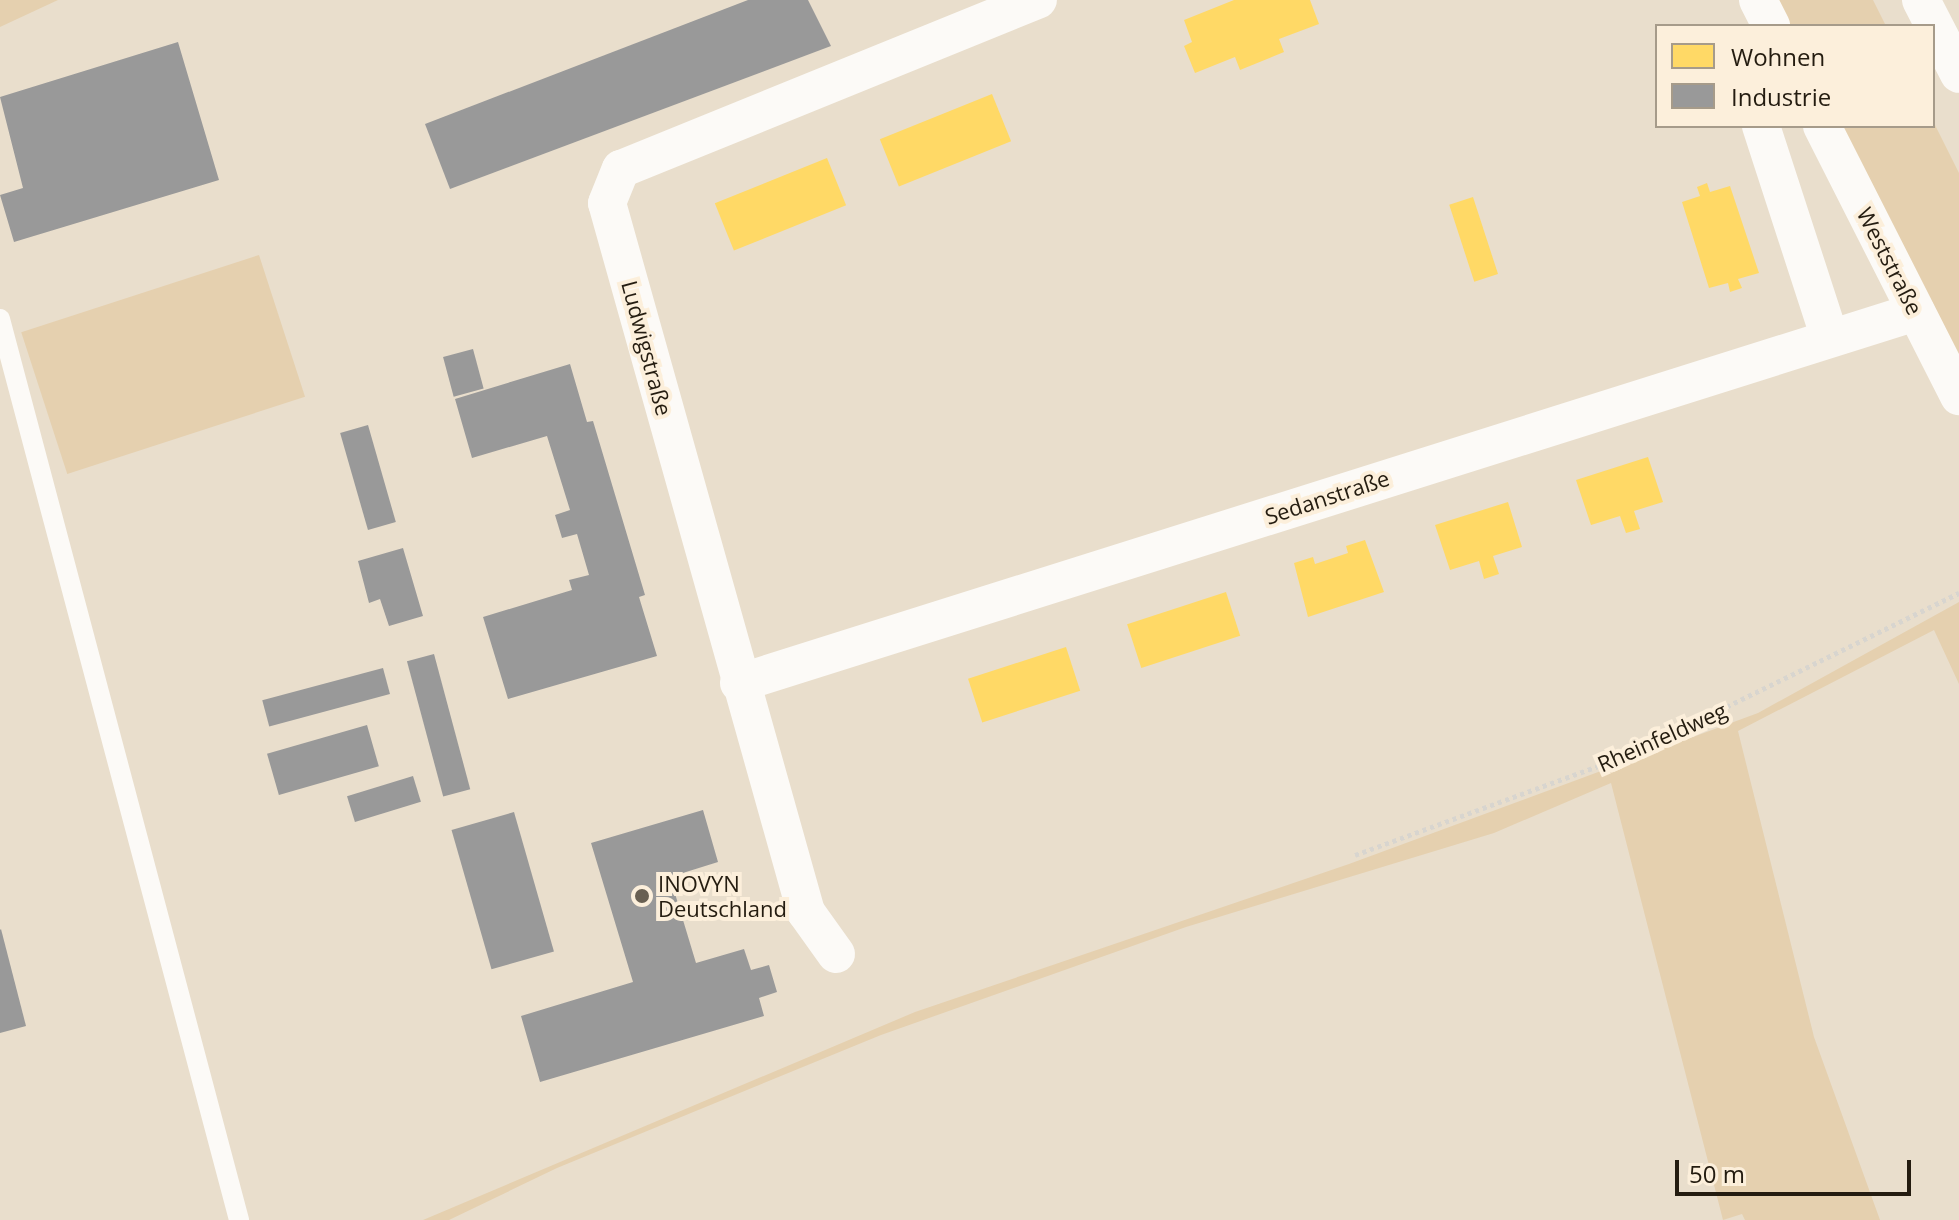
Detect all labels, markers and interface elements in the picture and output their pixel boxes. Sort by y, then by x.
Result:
legend [1655,24,1935,128]
text: Wohnen [1731,40,1825,73]
text: Industrie [1731,80,1831,113]
street label: Weststraße [1852,203,1928,319]
street label: Ludwigstraße [616,278,678,418]
street label: Sedanstraße [1261,464,1393,530]
street label: Rheinfeldweg [1593,697,1731,777]
place label: INOVYN Deutschland [658,870,787,922]
marker: INOVYN Deutschland [633,887,651,905]
scale bar [1679,1144,1915,1194]
text: 50 m [1689,1157,1745,1190]

